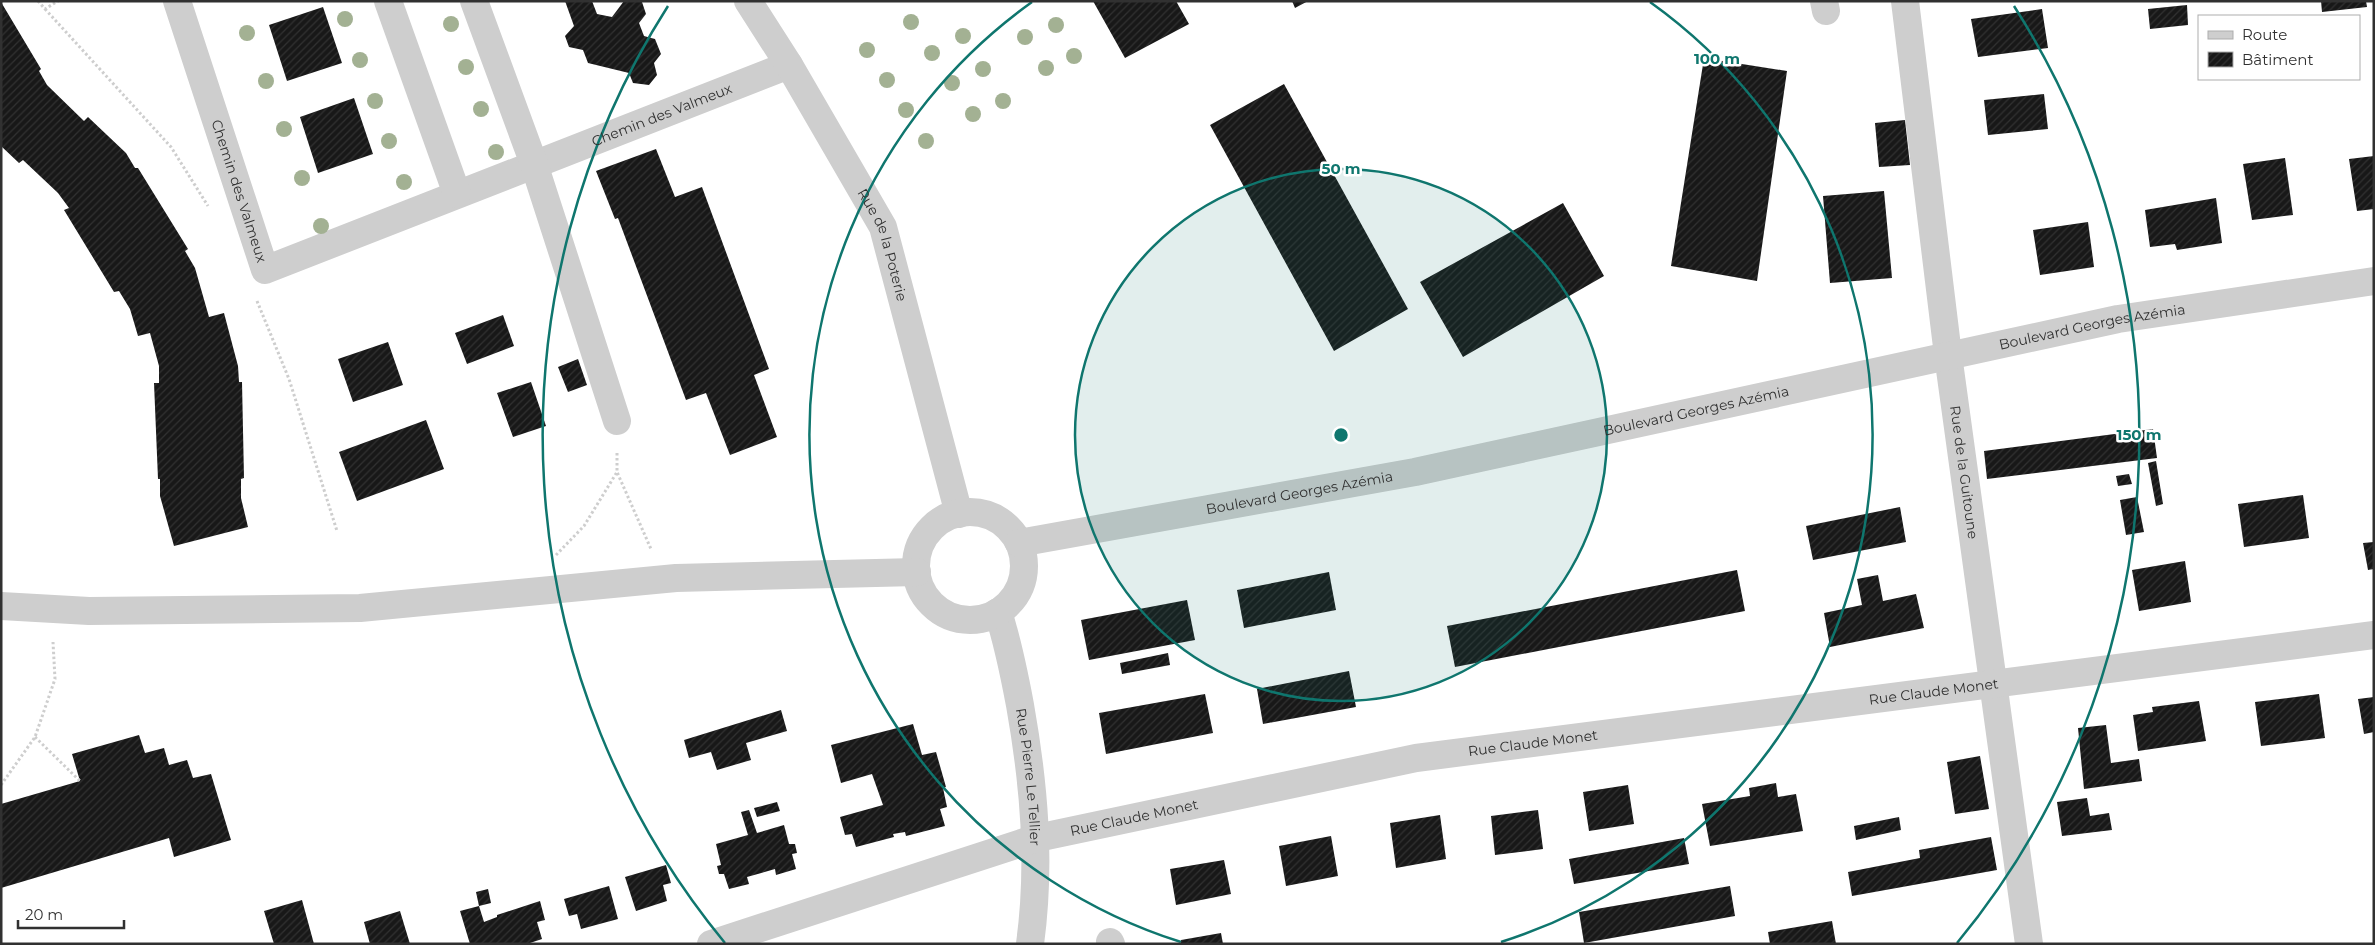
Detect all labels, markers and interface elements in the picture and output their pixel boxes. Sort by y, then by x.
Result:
legend [2198,15,2360,80]
text: Route [2242,25,2287,44]
text: 100 m [1694,49,1740,68]
text: Bâtiment [2242,50,2314,69]
street label: Chemin des Valmeux [589,79,735,150]
street label: Chemin des Valmeux [207,117,271,265]
text: 50 m [1321,159,1361,178]
street label: Rue de la Poterie [854,185,911,303]
street label: Boulevard Georges Azémia [1997,300,2187,354]
street label: Boulevard Georges Azémia [1602,382,1791,440]
street label: Rue de la Guitoune [1946,404,1982,540]
text: 150 m [2117,425,2161,444]
centre of rings [1332,426,1350,444]
street label: Boulevard Georges Azémia [1205,467,1394,518]
street label: Rue Claude Monet [1868,674,2000,709]
street label: Rue Pierre Le Tellier [1012,707,1044,846]
street label: Rue Claude Monet [1467,726,1599,760]
street label: Rue Claude Monet [1068,795,1200,840]
scale bar [18,898,124,930]
text: 20 m [25,905,63,924]

